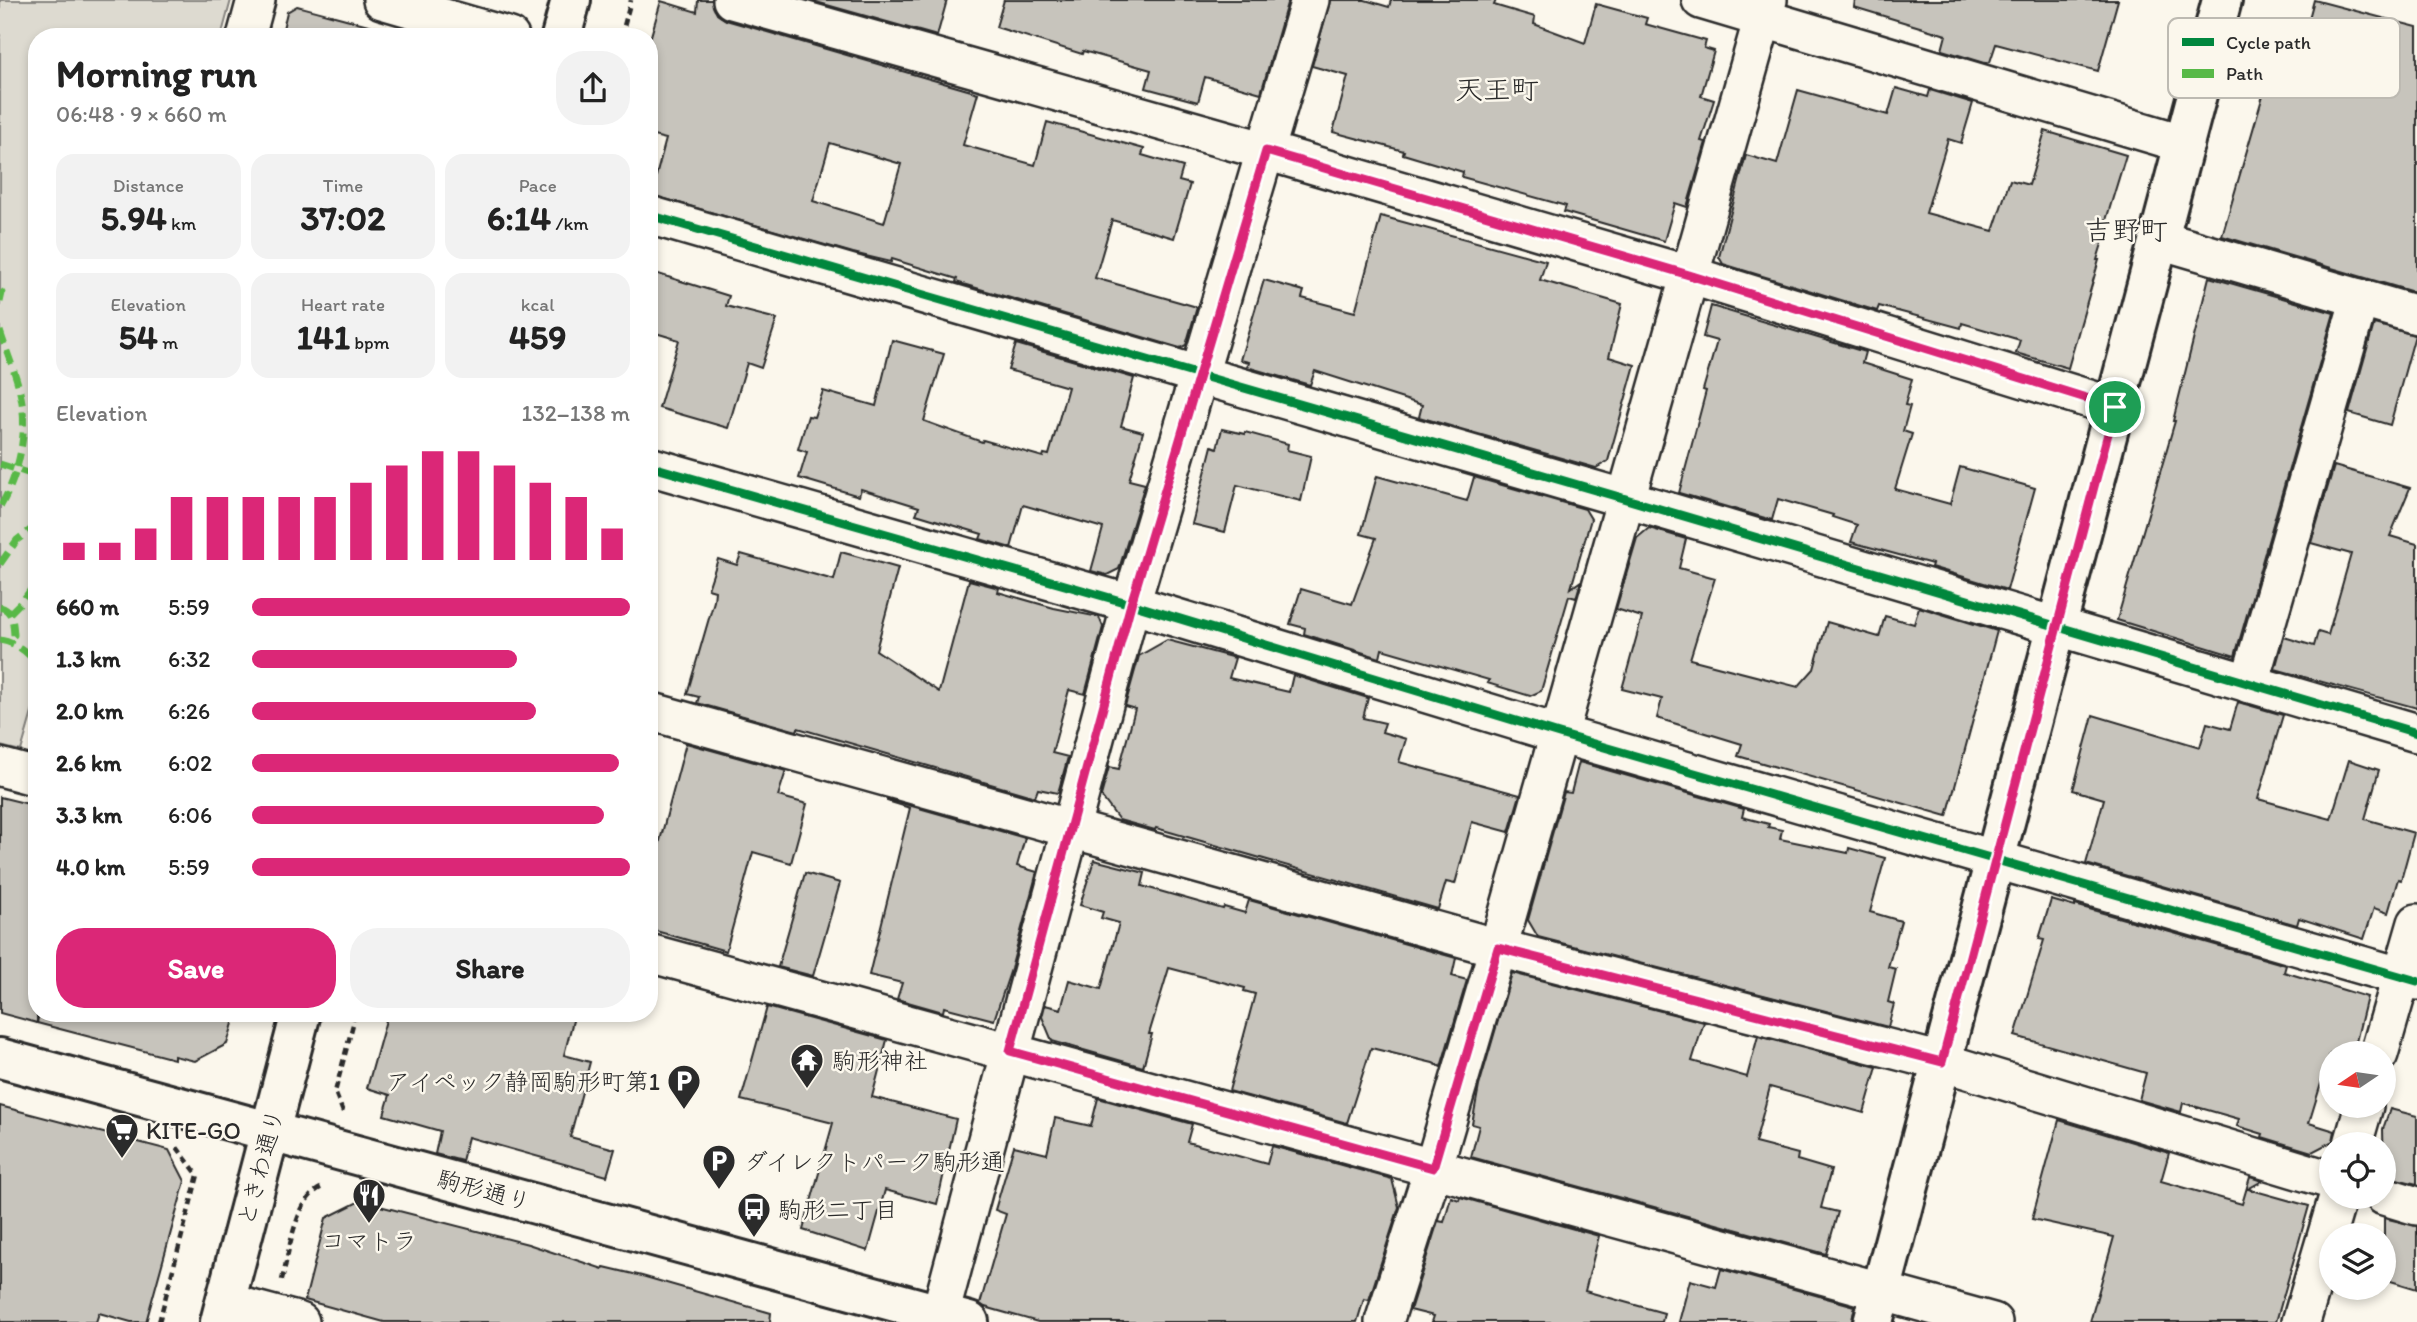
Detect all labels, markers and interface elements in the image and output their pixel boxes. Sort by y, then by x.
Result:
legend [2168,18,2400,98]
text: Cycle path [2226,31,2311,54]
text: Morning run [56,51,257,97]
button: share [556,51,630,125]
text: Path [2226,62,2263,85]
district label: 天王町 [1455,72,1539,106]
text: 06:48 · 9 × 660 m [56,100,227,128]
text: Distance [113,174,184,197]
text: Time [323,174,363,197]
text: Pace [519,174,557,197]
text: 5.94 [100,197,167,239]
text: 37:02 [301,197,385,239]
text: 6:14 [487,197,551,239]
text: km [167,212,196,235]
text: /km [551,212,589,235]
district label: 吉野町 [2084,213,2168,247]
text: Elevation [111,293,186,316]
text: Heart rate [301,293,385,316]
text: kcal [521,293,555,316]
text: 54 [118,316,158,358]
text: 141 [296,316,350,358]
text: 459 [509,316,567,358]
text: m [158,331,178,354]
text: bpm [350,331,390,354]
pin [2085,377,2145,437]
icon: arrive [2096,388,2134,426]
text: Elevation [56,399,147,427]
text: 132–138 m [522,399,630,427]
text: 660 m [56,593,119,621]
text: 5:59 [168,593,210,621]
text: 1.3 km [56,645,120,673]
text: 6:32 [168,645,210,673]
text: 2.0 km [56,697,124,725]
text: 6:26 [168,697,210,725]
text: 2.6 km [56,749,122,777]
text: 6:02 [168,749,212,777]
text: 3.3 km [56,801,122,829]
text: 6:06 [168,801,212,829]
text: 4.0 km [56,853,125,881]
text: 5:59 [168,853,210,881]
button: Save [56,928,336,1008]
button: Share [350,928,630,1008]
temple icon: 駒形神社 [788,1041,826,1090]
north arrow [2319,1041,2396,1118]
map controls [2319,1041,2396,1300]
place label: 駒形神社 [832,1046,928,1075]
parking icon: アイペック静岡駒形町第1 [665,1062,703,1111]
place label: アイペック静岡駒形町第1 [386,1067,660,1096]
street label: ときわ通り [230,1105,290,1229]
supermarket icon: KITE-GO [103,1111,141,1160]
place label: KITE-GO [146,1116,241,1145]
button: locate [2319,1132,2396,1209]
parking icon: ダイレクトパーク駒形通 [700,1142,738,1191]
place label: ダイレクトパーク駒形通 [744,1147,1005,1176]
street label: 駒形通り [434,1164,534,1216]
restaurant icon: コマトラ [350,1176,388,1225]
bus stop icon: 駒形二丁目 [735,1190,773,1239]
place label: 駒形二丁目 [778,1195,898,1224]
button: layers [2319,1223,2396,1300]
place label: コマトラ [321,1226,417,1255]

